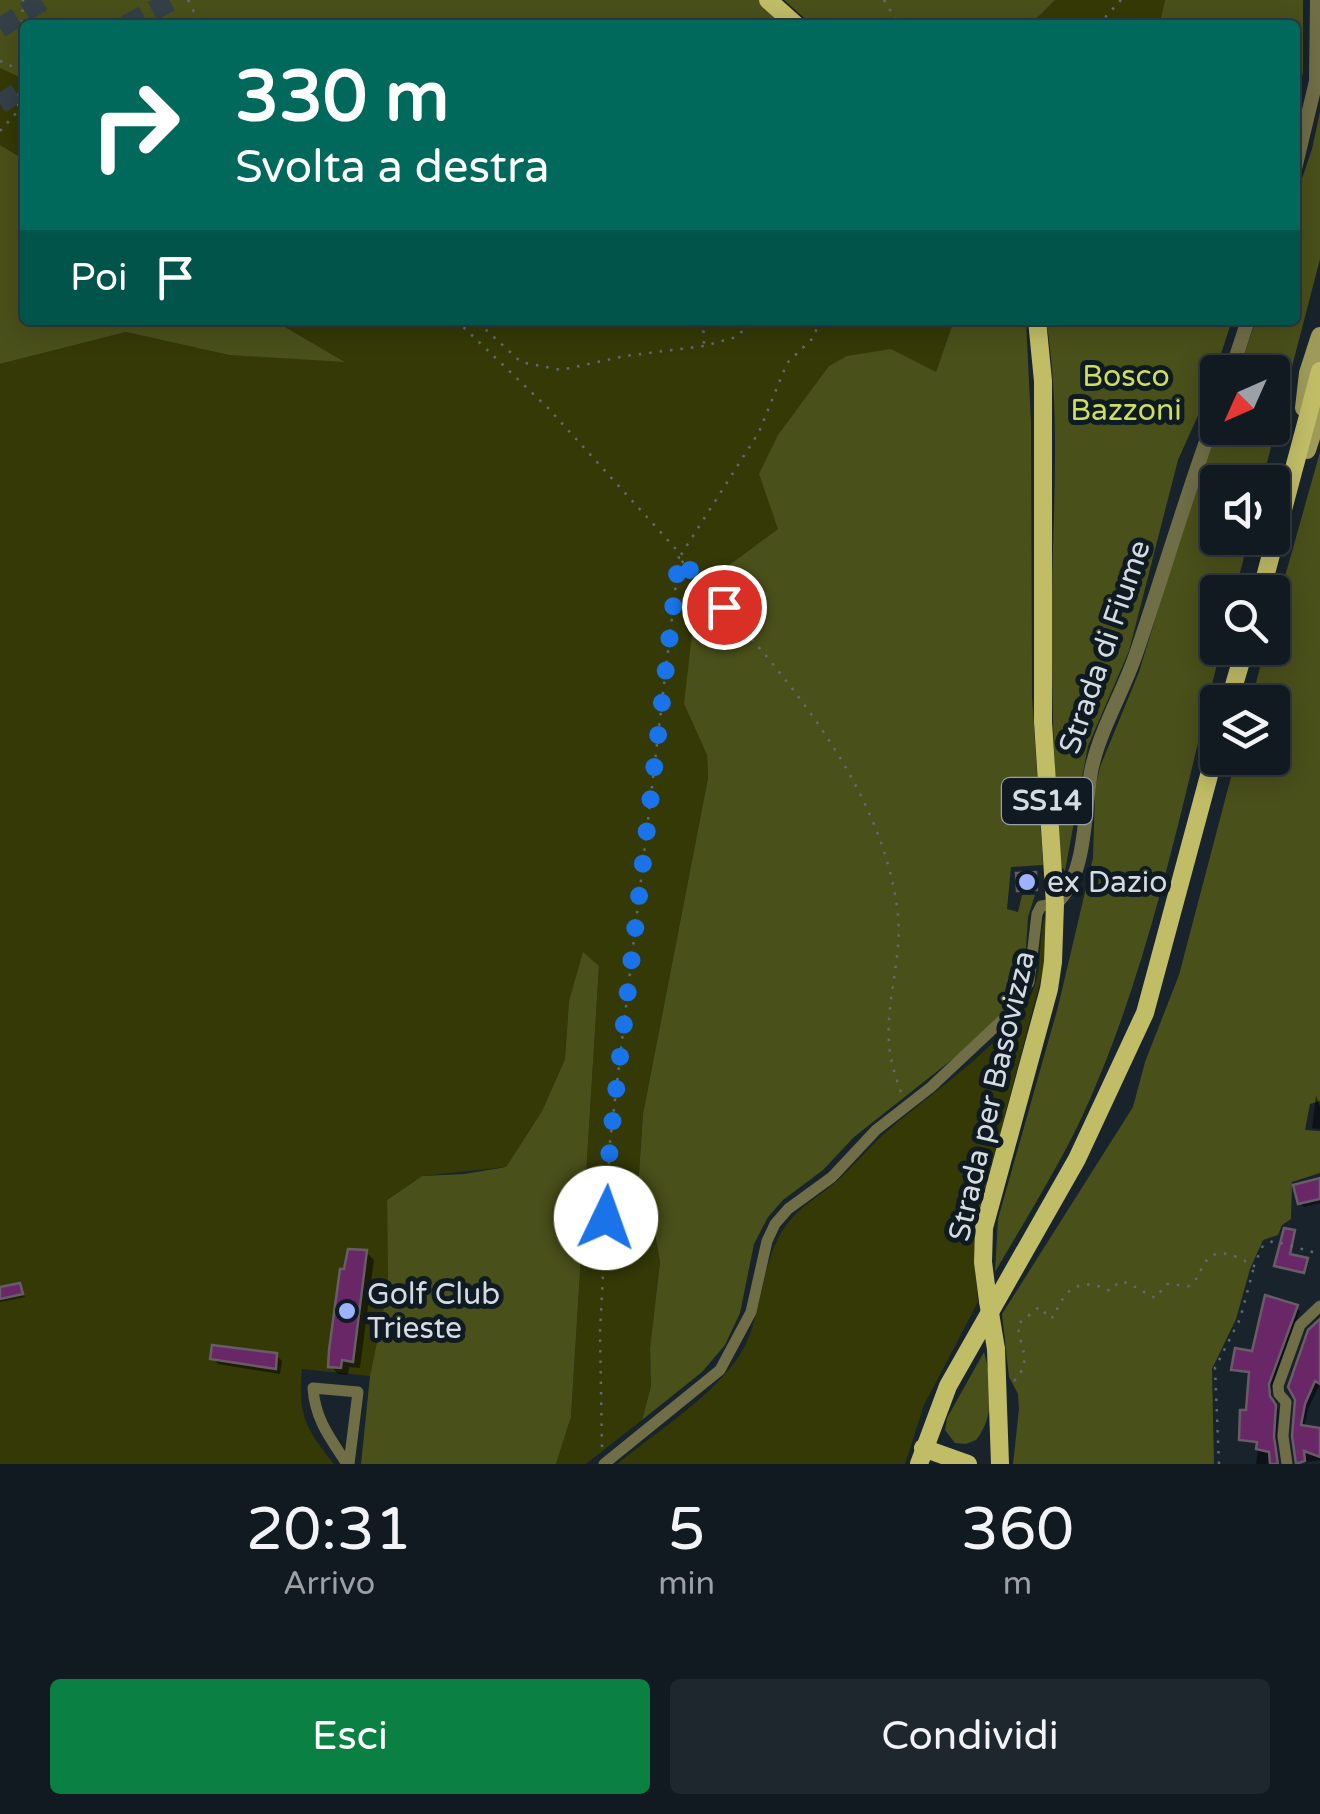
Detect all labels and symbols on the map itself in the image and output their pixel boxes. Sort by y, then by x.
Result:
north arrow [1200,355,1290,445]
park label: Bosco Bazzoni [1070,358,1182,429]
street label: Strada di Fiume [1051,535,1159,759]
pin [682,565,767,650]
road number: SS14 [1002,778,1092,824]
place label: ex Dazio [1047,864,1168,901]
marker: ex Dazio [1016,871,1038,893]
street label: Strada per Basovizza [941,947,1043,1245]
position arrow [554,1166,658,1270]
place label: Golf Club Trieste [367,1276,500,1347]
marker: Golf Club Trieste [336,1300,358,1322]

